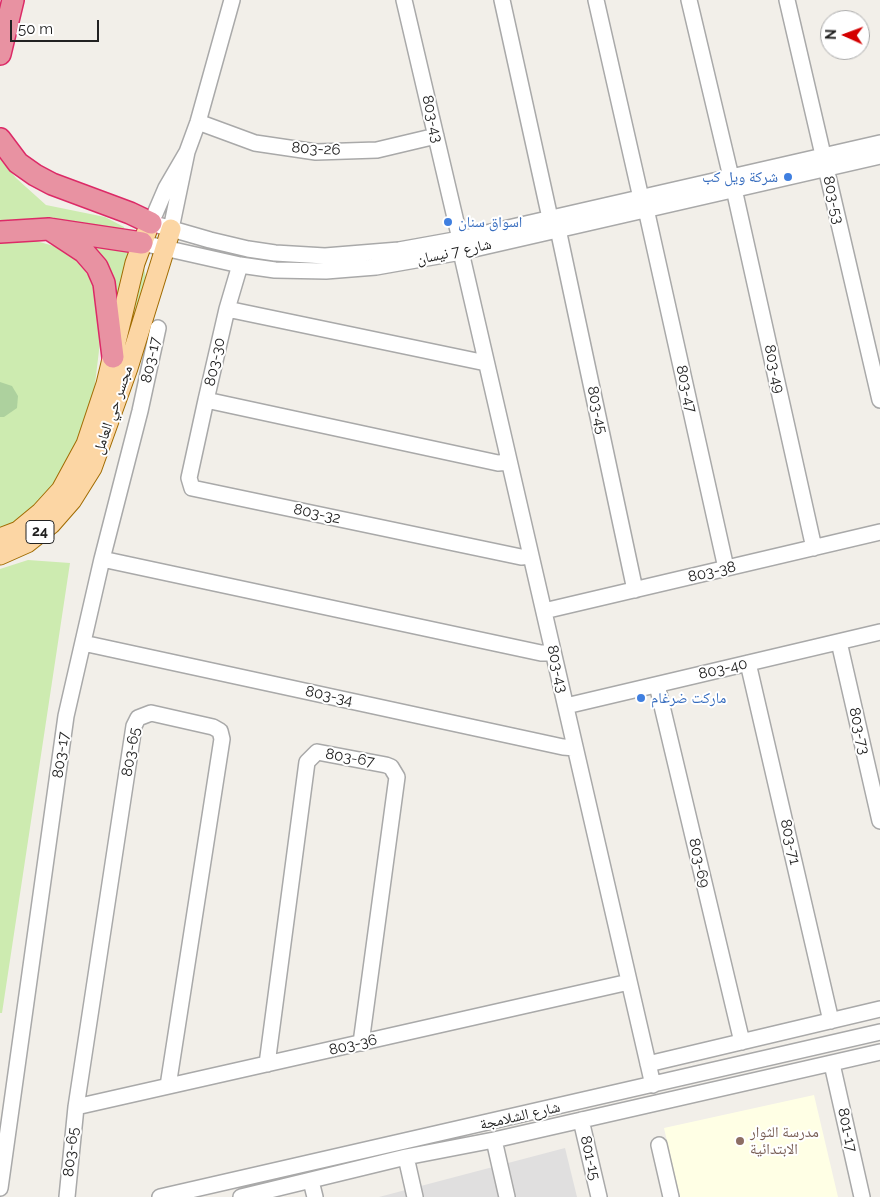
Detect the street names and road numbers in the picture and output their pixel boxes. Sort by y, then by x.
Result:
street label: 803-43 [418,93,446,145]
street label: 803-26 [291,139,341,159]
street label: 803-53 [819,174,847,226]
street label: شارع 7 نيسان [415,235,493,269]
street label: 803-17 [137,335,165,385]
street label: 803-30 [201,336,229,388]
street label: 803-49 [760,343,788,395]
street label: مجسر حي العامل [89,363,137,457]
street label: 803-47 [672,363,700,415]
street label: 803-45 [583,384,611,436]
street label: 803-32 [292,500,342,528]
road number: 24 [26,520,54,544]
street label: 803-38 [686,558,738,586]
street label: 803-43 [543,643,571,695]
street label: 803-40 [697,655,749,683]
street label: 803-34 [304,682,354,710]
street label: 803-73 [845,706,873,756]
street label: 803-65 [118,726,144,778]
street label: 803-17 [49,731,73,779]
street label: 803-67 [324,745,376,771]
street label: 803-71 [776,817,804,867]
street label: 803-69 [685,836,713,890]
street label: 803-36 [327,1031,379,1059]
street label: شارع الشلامجة [478,1098,562,1134]
street label: 801-17 [834,1106,860,1154]
street label: 803-65 [59,1126,83,1178]
street label: 801-15 [576,1134,604,1182]

